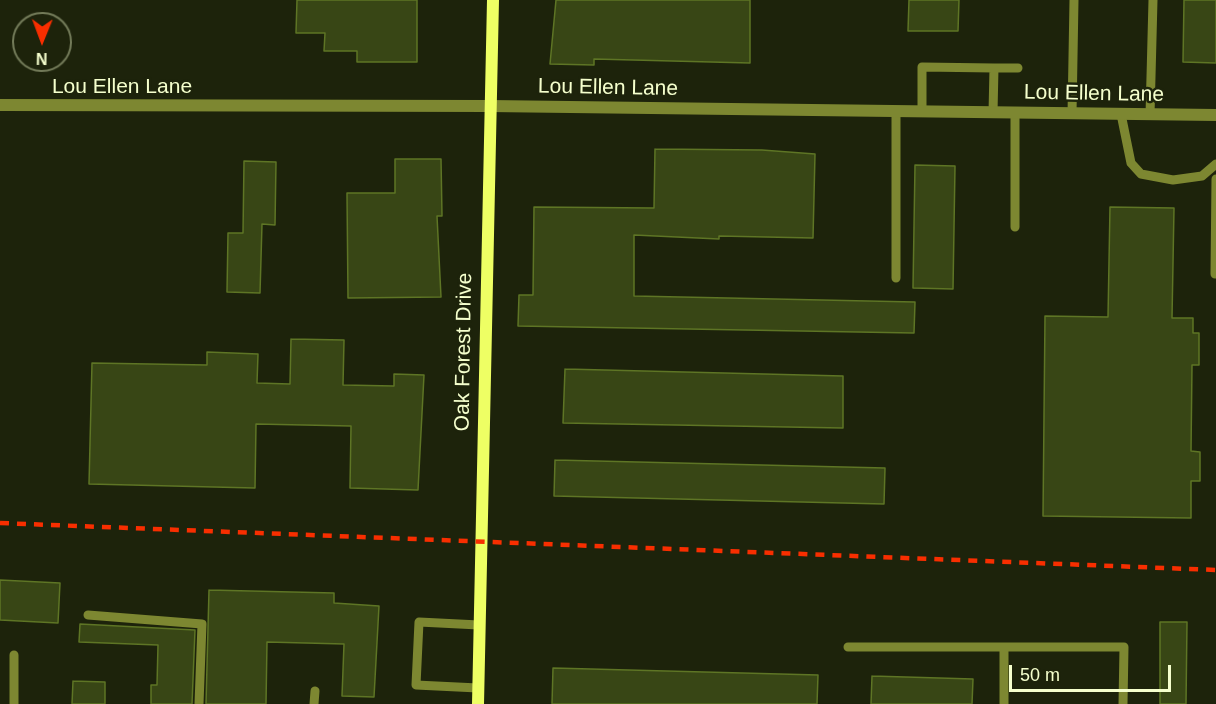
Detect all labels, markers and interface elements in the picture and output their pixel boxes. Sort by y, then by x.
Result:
north arrow [12,12,72,72]
text: N [36,50,48,67]
street label: Lou Ellen Lane [52,74,192,100]
street label: Lou Ellen Lane [538,74,678,102]
street label: Lou Ellen Lane [1024,80,1164,108]
street label: Oak Forest Drive [450,272,478,432]
scale bar [1012,653,1174,691]
text: 50 m [1020,665,1060,685]

